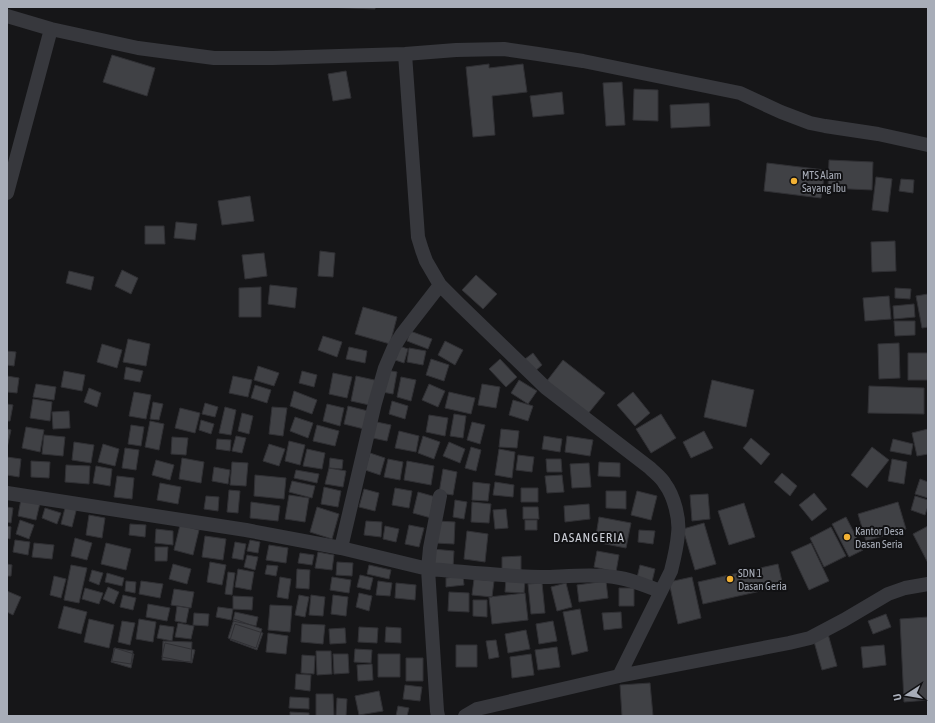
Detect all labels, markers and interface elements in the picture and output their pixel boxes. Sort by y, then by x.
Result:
place label: MTS Alam Sayang Ibu [802,169,846,194]
marker: MTS Alam Sayang Ibu [789,176,799,186]
place label: Kantor Desa Dasan Seria [855,525,904,550]
district label: DASANGERIA [553,530,625,545]
marker: Kantor Desa Dasan Seria [842,532,852,542]
place label: SDN 1 Dasan Geria [738,567,787,592]
marker: SDN 1 Dasan Geria [725,574,735,584]
north arrow [887,675,927,715]
text: U [891,693,904,702]

